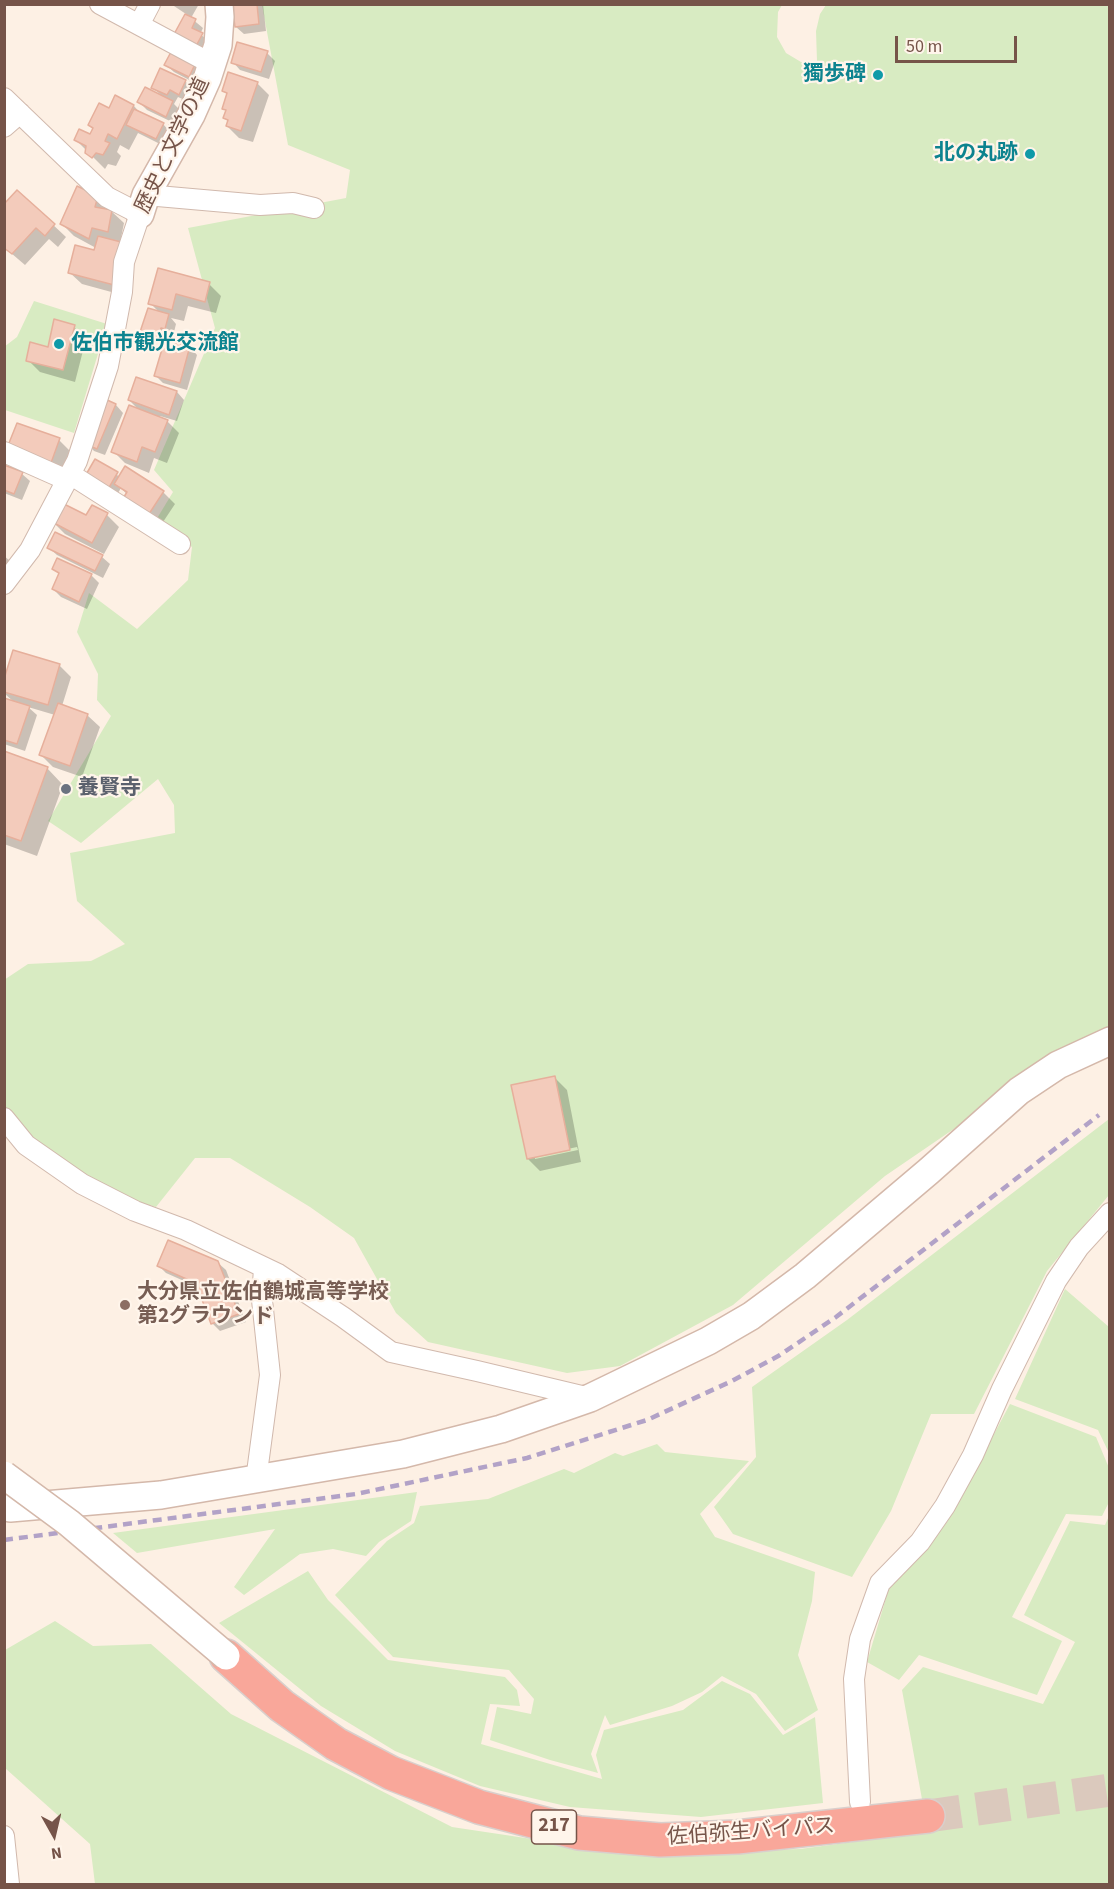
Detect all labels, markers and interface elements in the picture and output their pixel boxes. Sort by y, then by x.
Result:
scale bar [898,24,1020,62]
text: 50 m [906,34,942,59]
place label: 獨歩碑 [803,62,866,88]
marker: 獨歩碑 [871,68,885,82]
street label: 歴史と文学の道 [132,74,216,218]
place label: 北の丸跡 [934,141,1018,167]
marker: 北の丸跡 [1023,147,1037,161]
place label: 佐伯市観光交流館 [71,331,239,357]
marker: 佐伯市観光交流館 [52,337,66,351]
place label: 養賢寺 [78,776,141,802]
marker: 養賢寺 [59,782,73,796]
place label: 大分県立佐伯鶴城高等学校 第2グラウンド [137,1280,389,1330]
marker: 大分県立佐伯鶴城高等学校 第2グラウンド [118,1298,132,1312]
north arrow [24,1805,84,1865]
road number: 217 [532,1810,576,1844]
street label: 佐伯弥生バイパス [666,1815,836,1851]
text: N [50,1841,63,1864]

